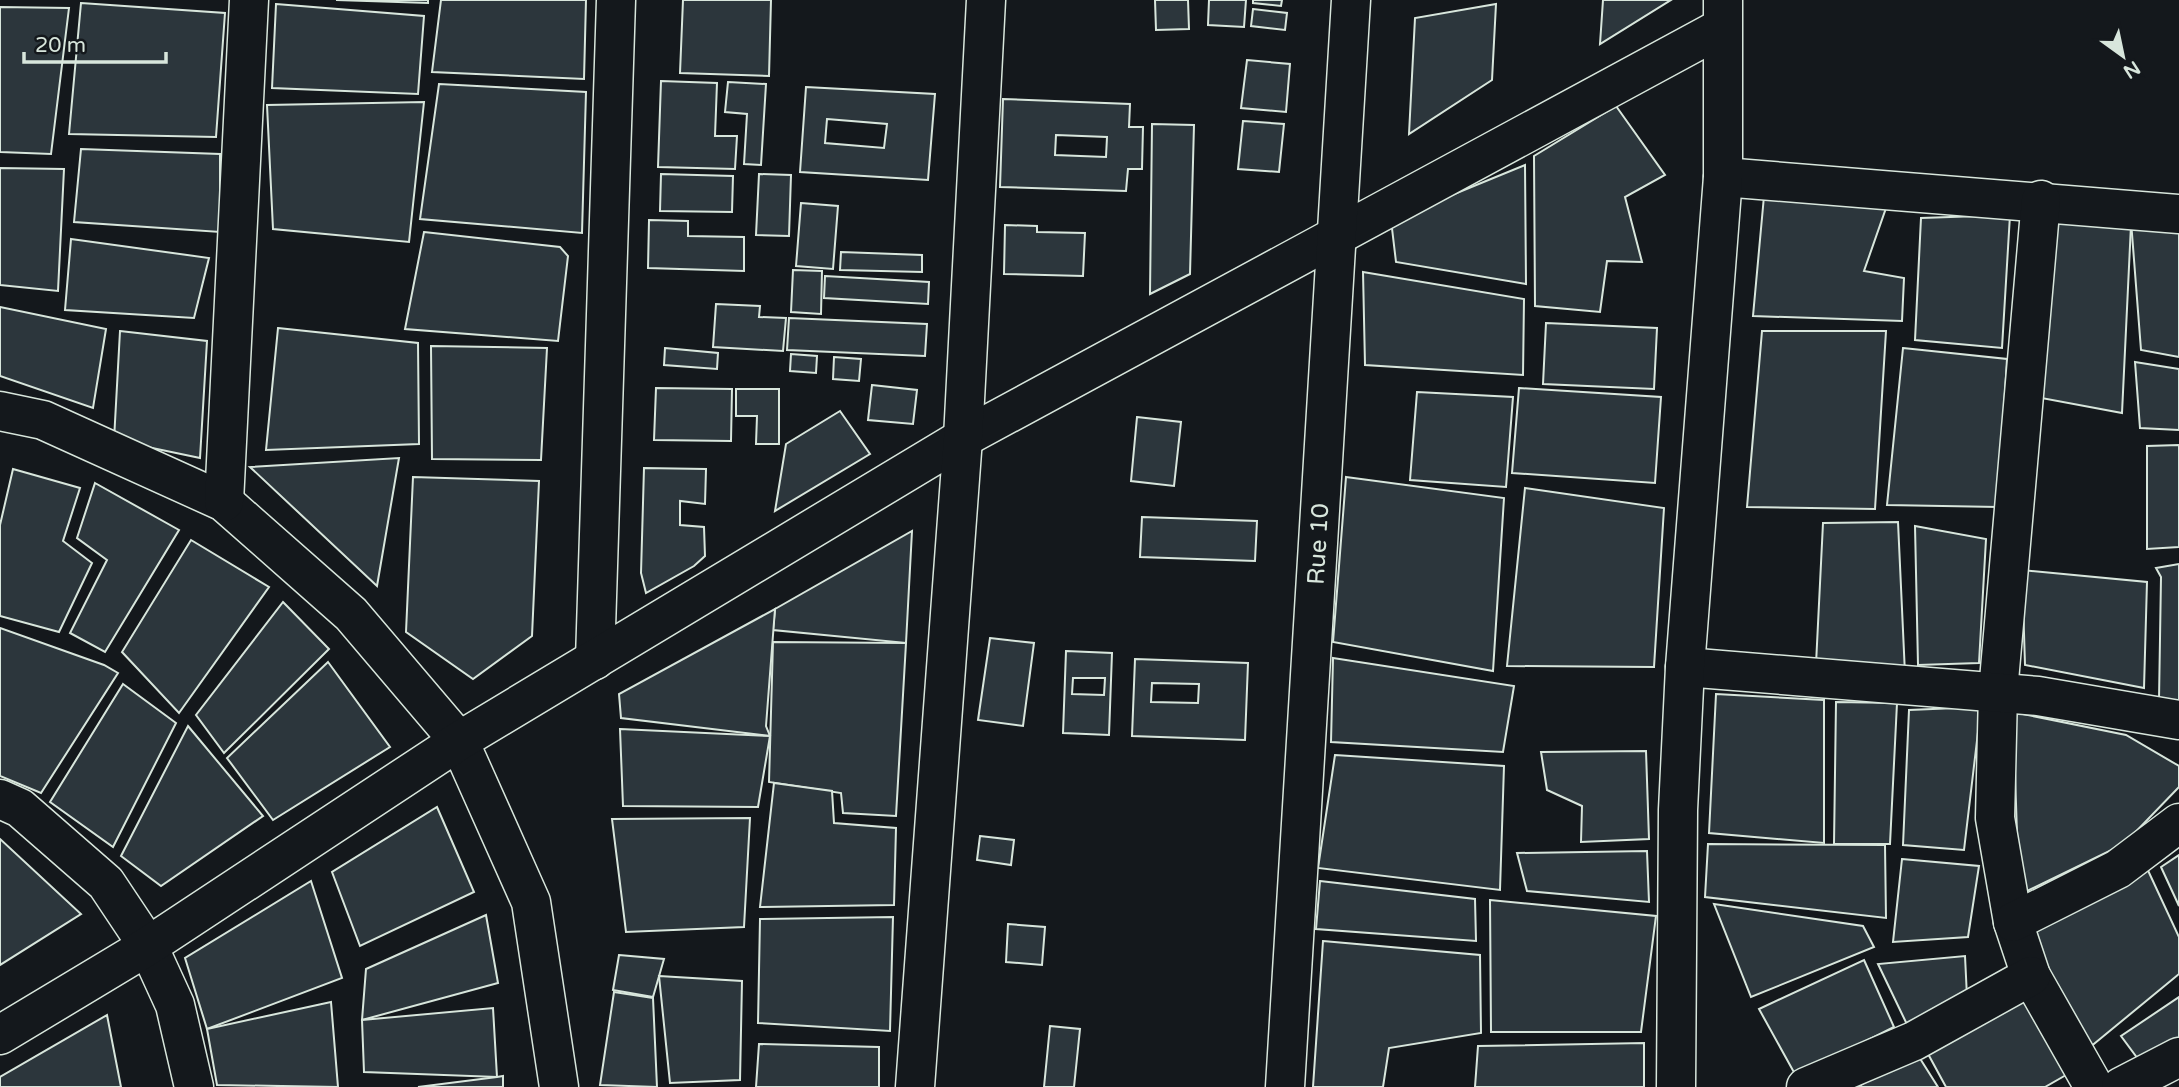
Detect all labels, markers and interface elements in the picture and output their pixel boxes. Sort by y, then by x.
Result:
scale bar [24,21,166,65]
north arrow [2088,21,2158,91]
text: 20 m [35,33,86,58]
text: N [2119,56,2144,83]
street label: Rue 10 [1302,502,1335,586]

